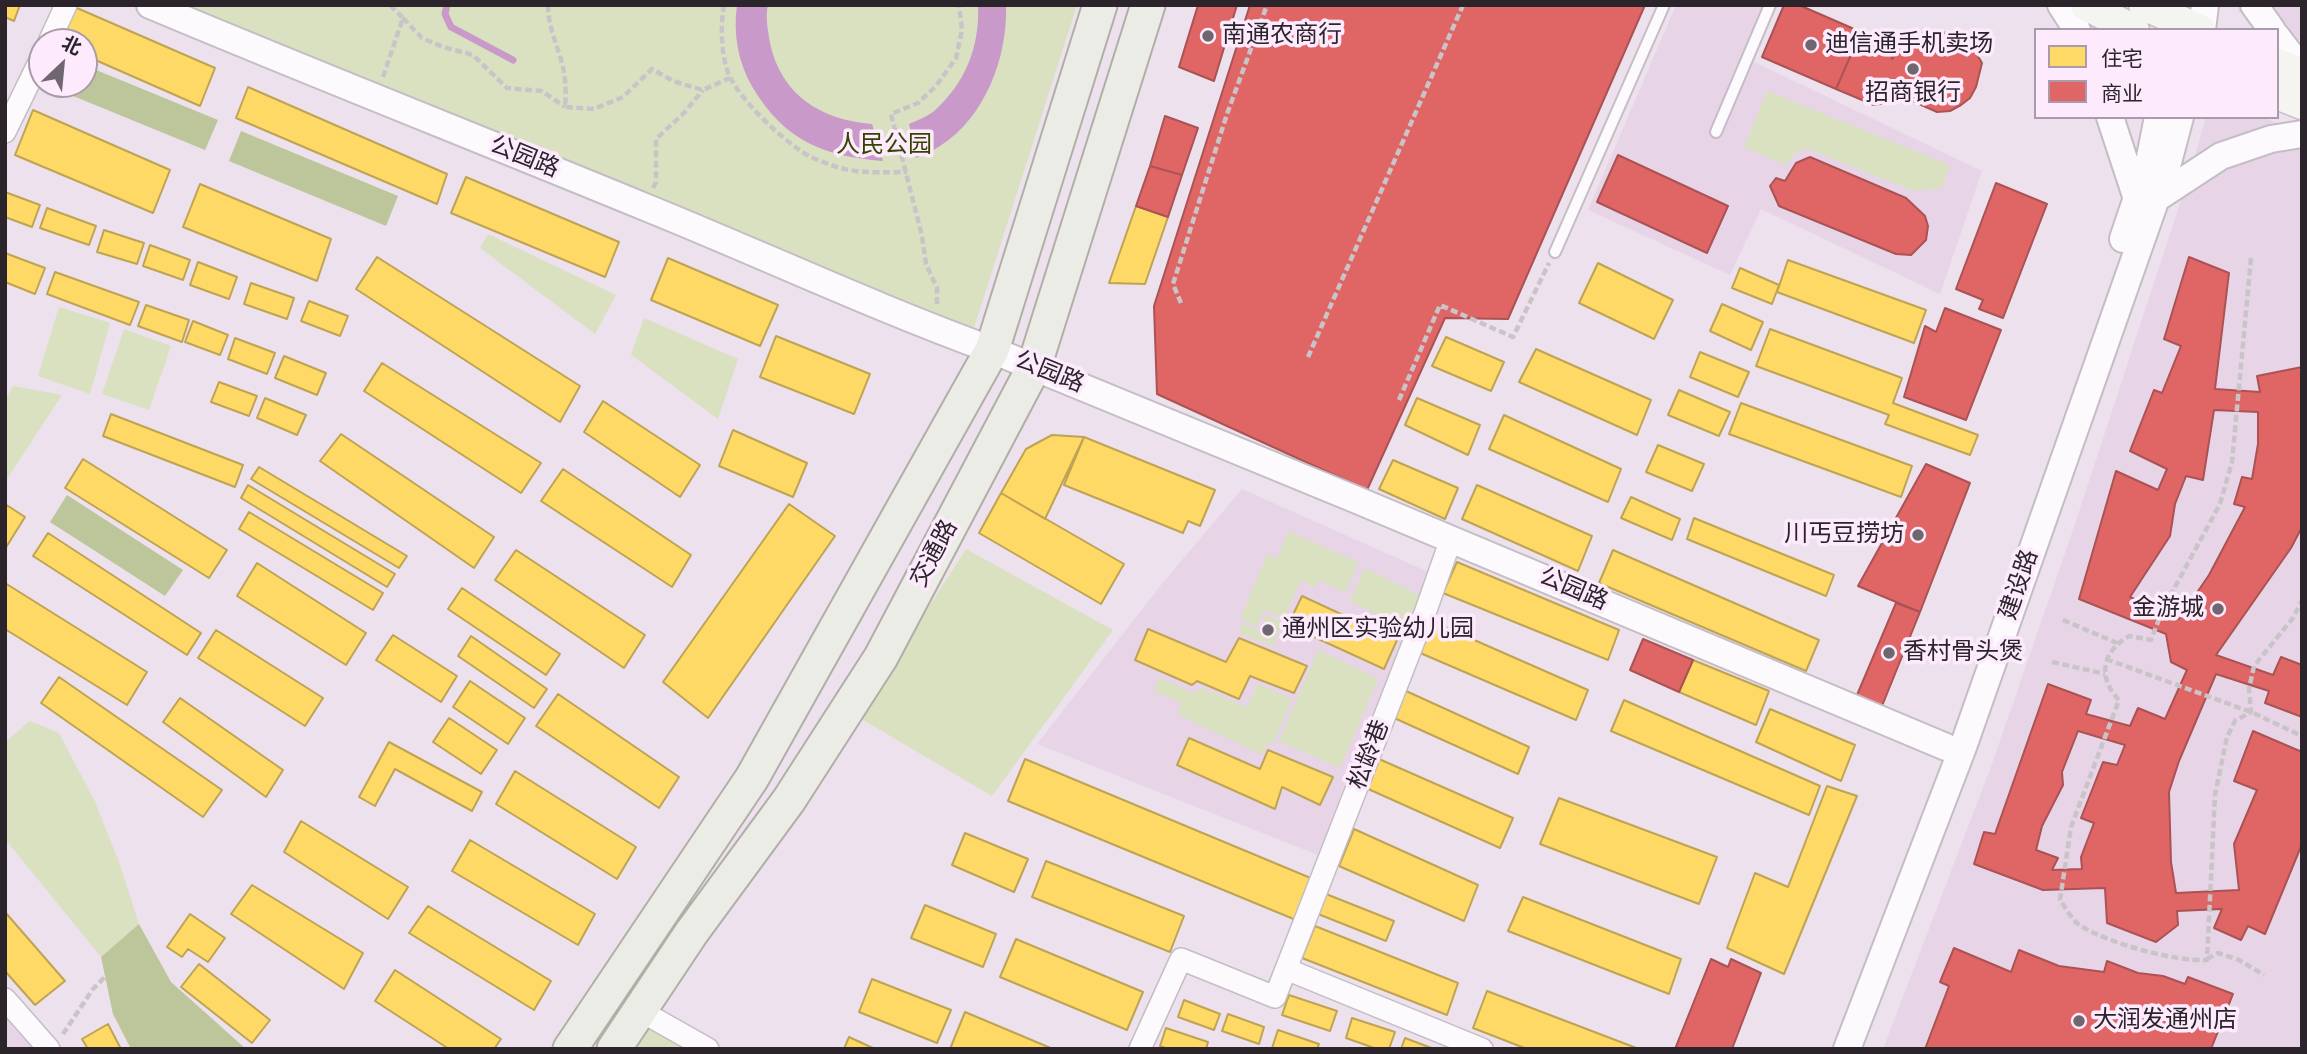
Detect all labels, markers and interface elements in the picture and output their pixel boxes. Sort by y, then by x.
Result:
place label: 南通农商行 [1222,22,1342,50]
north arrow [28,28,98,98]
marker: 南通农商行 [1200,28,1216,44]
legend [2034,28,2279,119]
text: 北 [58,31,85,60]
place label: 迪信通手机卖场 [1825,31,1993,59]
marker: 迪信通手机卖场 [1803,37,1819,53]
text: 住宅 [2101,47,2143,71]
marker: 招商银行 [1905,61,1921,77]
place label: 招商银行 [1865,80,1961,108]
text: 商业 [2101,82,2143,106]
street label: 公园路 [485,131,563,185]
park label: 人民公园 [836,132,932,160]
street label: 公园路 [1010,346,1088,400]
street label: 交通路 [905,515,965,593]
place label: 川丐豆捞坊 [1784,521,1904,549]
marker: 川丐豆捞坊 [1910,527,1926,543]
street label: 建设路 [1995,546,2045,624]
street label: 公园路 [1534,563,1612,617]
place label: 金游城 [2132,595,2204,623]
marker: 金游城 [2210,601,2226,617]
place label: 通州区实验幼儿园 [1282,616,1474,644]
marker: 通州区实验幼儿园 [1260,622,1276,638]
place label: 香村骨头煲 [1903,639,2023,667]
marker: 香村骨头煲 [1881,645,1897,661]
street label: 松龄巷 [1344,716,1396,794]
place label: 大润发通州店 [2093,1007,2237,1035]
marker: 大润发通州店 [2071,1013,2087,1029]

